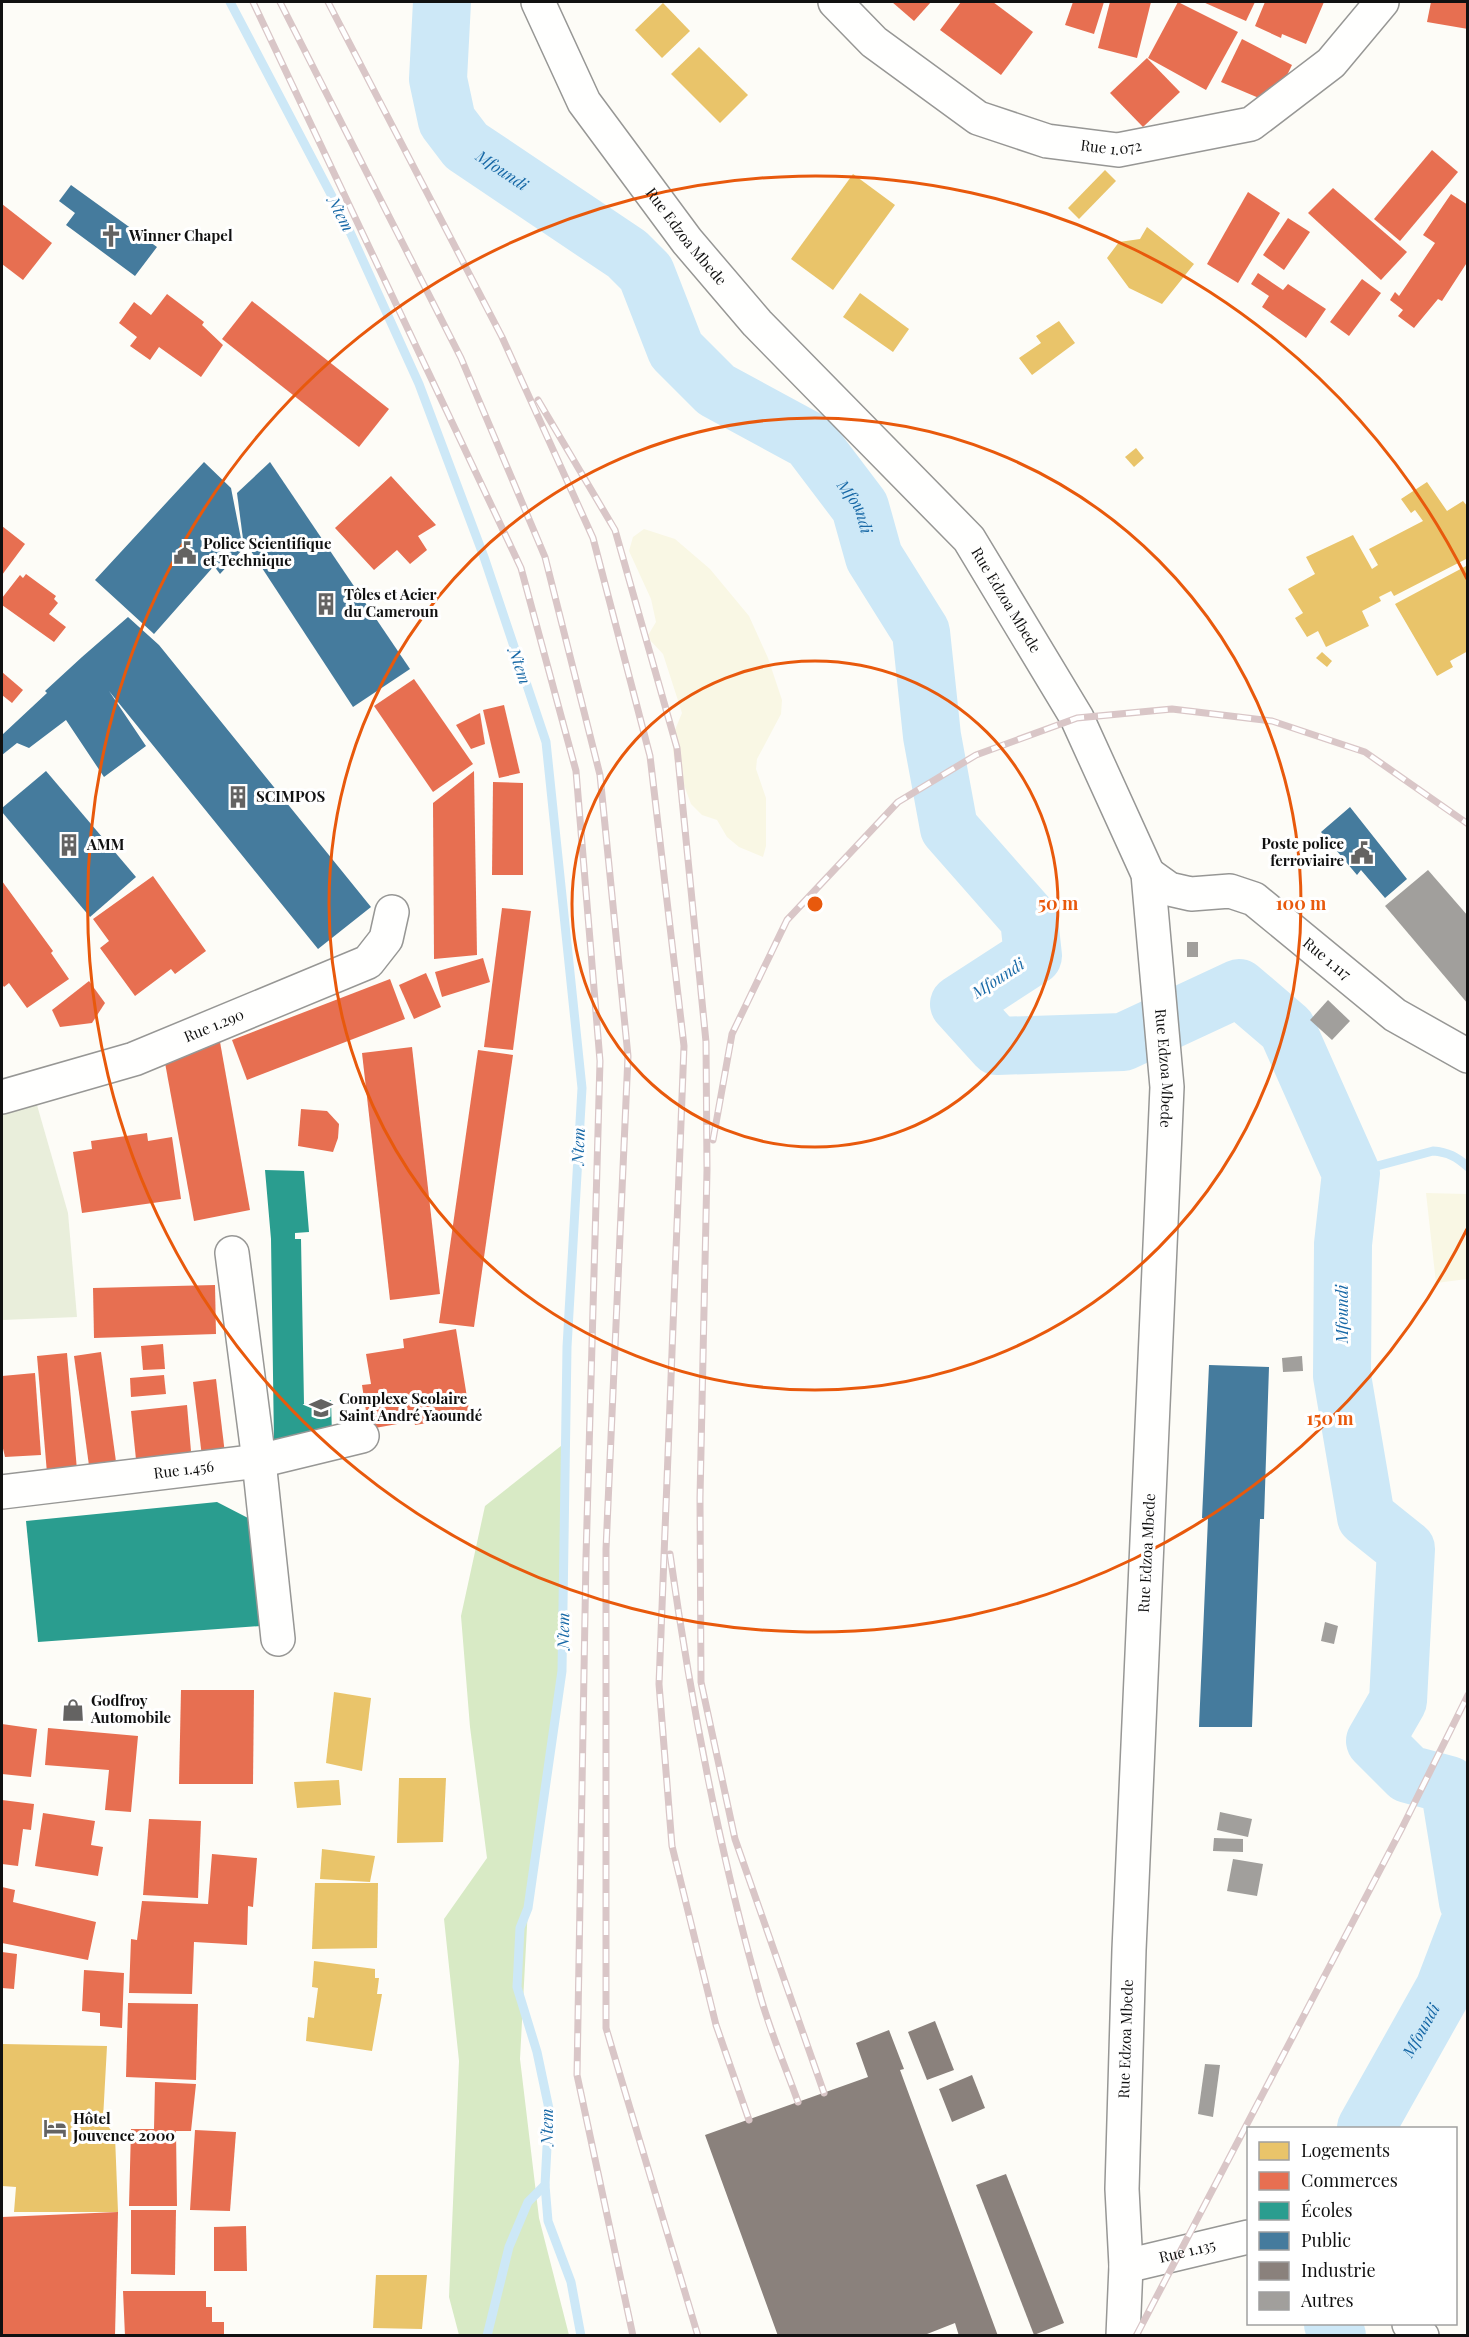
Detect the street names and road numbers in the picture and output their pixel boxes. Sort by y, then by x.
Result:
street label: Rue 1.072 [1079,134,1143,159]
street label: Rue Edzoa Mbede [642,183,732,289]
street label: Rue Edzoa Mbede [967,543,1046,656]
street label: Rue 1.117 [1299,932,1356,984]
street label: Rue 1.290 [181,1004,247,1046]
street label: Rue Edzoa Mbede [1151,1008,1178,1128]
street label: Rue 1.456 [152,1456,215,1483]
street label: Rue Edzoa Mbede [1133,1493,1159,1613]
street label: Rue Edzoa Mbede [1113,1979,1137,2099]
street label: Rue 1.135 [1157,2234,1217,2267]

